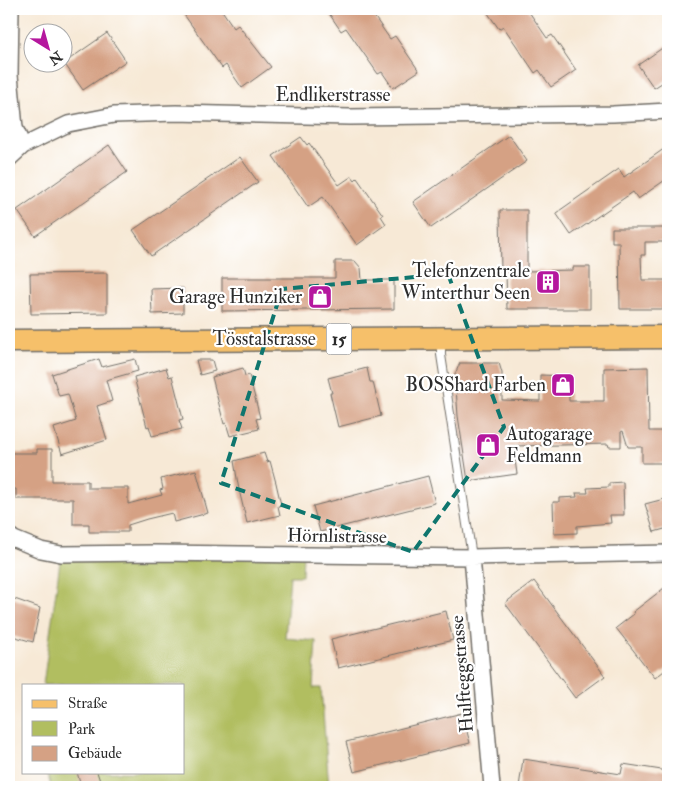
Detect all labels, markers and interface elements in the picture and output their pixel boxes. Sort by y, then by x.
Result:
north arrow [22,22,72,72]
text: N [45,47,66,69]
street label: Endlikerstrasse [275,83,391,107]
place label: Telefonzentrale Winterthur Seen [401,259,530,305]
building icon: Telefonzentrale Winterthur Seen [535,269,561,295]
shop icon: Garage Hunziker [307,284,333,310]
place label: Garage Hunziker [169,285,302,309]
road number: 15 [326,324,352,354]
street label: Tösstalstrasse [212,327,316,351]
shop icon: BOSShard Farben [550,372,576,398]
place label: BOSShard Farben [406,373,546,397]
place label: Autogarage Feldmann [505,422,592,468]
shop icon: Autogarage Feldmann [475,432,501,458]
street label: Hörnlistrasse [287,523,387,549]
street label: Hulfteggstrasse [445,614,479,734]
legend [22,684,185,774]
text: Straße [68,694,107,713]
text: Park [68,720,95,739]
text: Gebäude [68,744,122,763]

